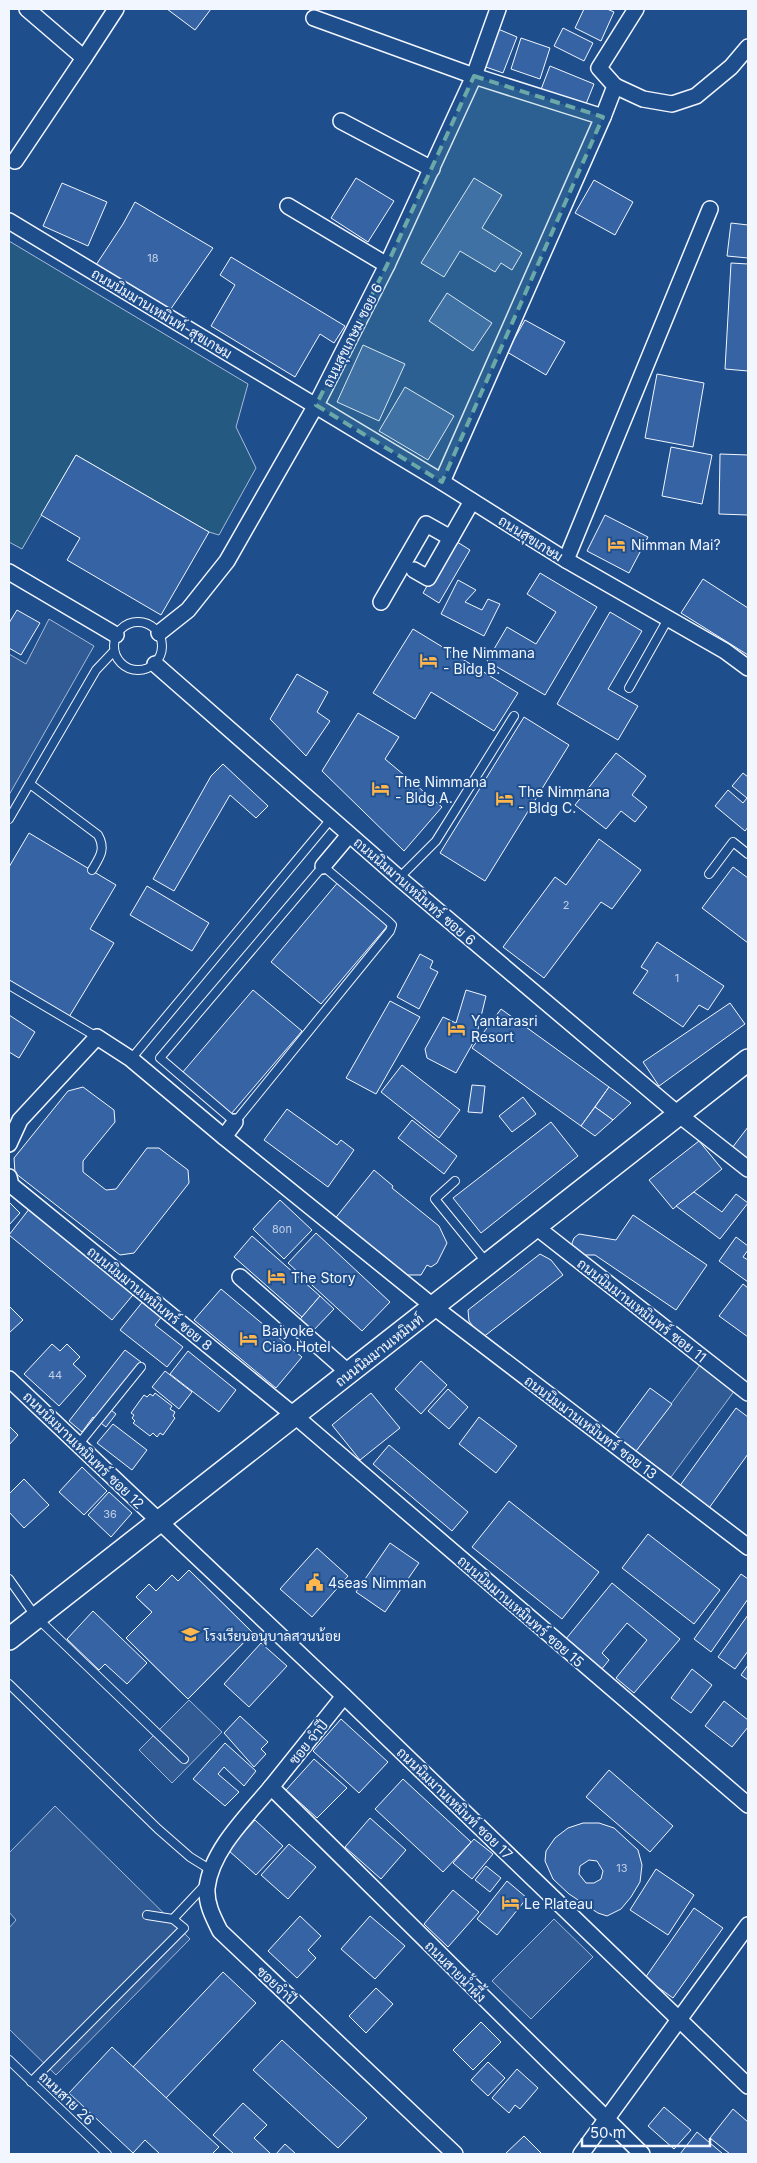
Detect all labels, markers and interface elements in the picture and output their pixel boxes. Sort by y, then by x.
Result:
house number: 18 [147,251,159,265]
street label: ถนนนิมมานเหมินท์-สุขเกษม [88,264,235,363]
street label: ถนนสุขเกษม ซอย 6 [318,280,387,391]
street label: ถนนสุขเกษม [495,511,566,566]
hotel icon: Nimman Mai? [607,534,627,554]
place label: Nimman Mai? [631,536,721,553]
place label: The Nimmana - Bldg B. [443,644,535,677]
hotel icon: The Nimmana - Bldg B. [419,650,439,670]
place label: The Nimmana - Bldg A. [395,773,487,806]
hotel icon: The Nimmana - Bldg A. [371,779,391,799]
place label: The Nimmana - Bldg C. [518,783,610,816]
hotel icon: The Nimmana - Bldg C. [494,789,514,809]
street label: ถนนนิมมานเหมินทร์ ซอย 6 [351,833,479,949]
house number: 2 [563,898,569,912]
house number: 1 [675,971,679,985]
place label: Yantarasri Resort [471,1012,538,1045]
hotel icon: Yantarasri Resort [447,1018,467,1038]
house number: 8on [272,1222,292,1236]
street label: ถนนนิมมานเหมินทร์ ซอย 8 [84,1242,216,1354]
street label: ถนนนิมมานเหมินทร์ ซอย 11 [574,1254,710,1366]
hotel icon: The Story [267,1267,287,1287]
place label: The Story [291,1269,356,1286]
street label: ถนนนิมมานเหมินท์ [331,1310,427,1390]
place label: Baiyoke Ciao Hotel [262,1322,331,1355]
hotel icon: Baiyoke Ciao Hotel [238,1328,258,1348]
house number: 44 [48,1368,62,1382]
street label: ถนนนิมมานเหมินทร์ ซอย 13 [521,1372,661,1482]
street label: ถนนนิมมานเหมินทร์ ซอย 12 [20,1388,148,1512]
house number: 36 [103,1507,117,1521]
street label: ถนนนิมมานเหมินทร์ ซอย 15 [454,1552,588,1670]
public building icon: 4seas Nimman [304,1572,324,1592]
place label: 4seas Nimman [328,1574,427,1591]
school or university icon: โรงเรียนอนุบาลสวนน้อย [180,1625,200,1645]
place label: โรงเรียนอนุบาลสวนน้อย [203,1627,341,1646]
street label: ซอย จำปี [285,1716,331,1768]
street label: ถนนนิมมานเหมินท์ ซอย 17 [394,1743,516,1863]
house number: 13 [616,1861,628,1875]
hotel icon: Le Plateau [500,1893,520,1913]
place label: Le Plateau [524,1895,593,1912]
street label: ถนนสายน้ำผึ้ง [422,1935,492,2005]
street label: ซอยจำปี [253,1962,301,2008]
street label: ถนนสาย 26 [36,2068,98,2128]
scale bar [582,2116,710,2148]
text: 50 m [590,2123,626,2142]

